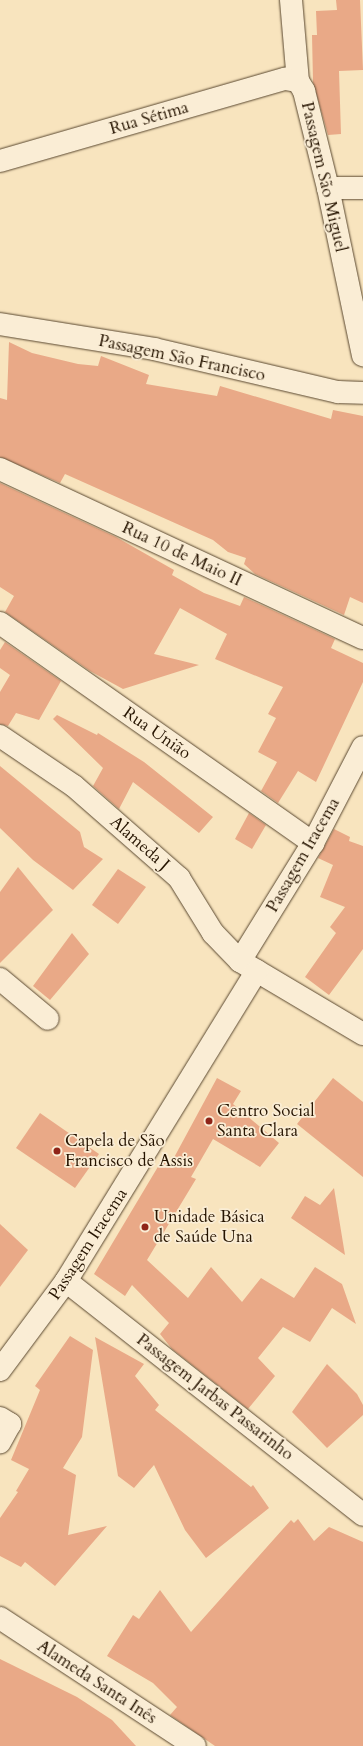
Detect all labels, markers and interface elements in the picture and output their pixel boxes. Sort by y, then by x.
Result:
street label: Rua Sétima [107,97,191,139]
street label: Passagem São Miguel [297,100,351,254]
street label: Passagem São Francisco [97,330,267,386]
street label: Rua 10 de Maio II [119,517,245,591]
street label: Rua União [119,702,195,764]
street label: Passagem Iracema [262,794,344,916]
street label: Alameda J [106,811,174,875]
place label: Centro Social Santa Clara [217,1101,315,1141]
marker: Centro Social Santa Clara [204,1116,214,1126]
place label: Capela de São Francisco de Assis [65,1131,193,1171]
marker: Capela de São Francisco de Assis [52,1146,62,1156]
street label: Passagem Iracema [44,1184,132,1304]
place label: Unidade Básica de Saúde Una [154,1207,265,1247]
marker: Unidade Básica de Saúde Una [139,1221,151,1233]
street label: Passagem Jarbas Passarinho [132,1329,298,1465]
street label: Alameda Santa Inês [33,1636,161,1728]

